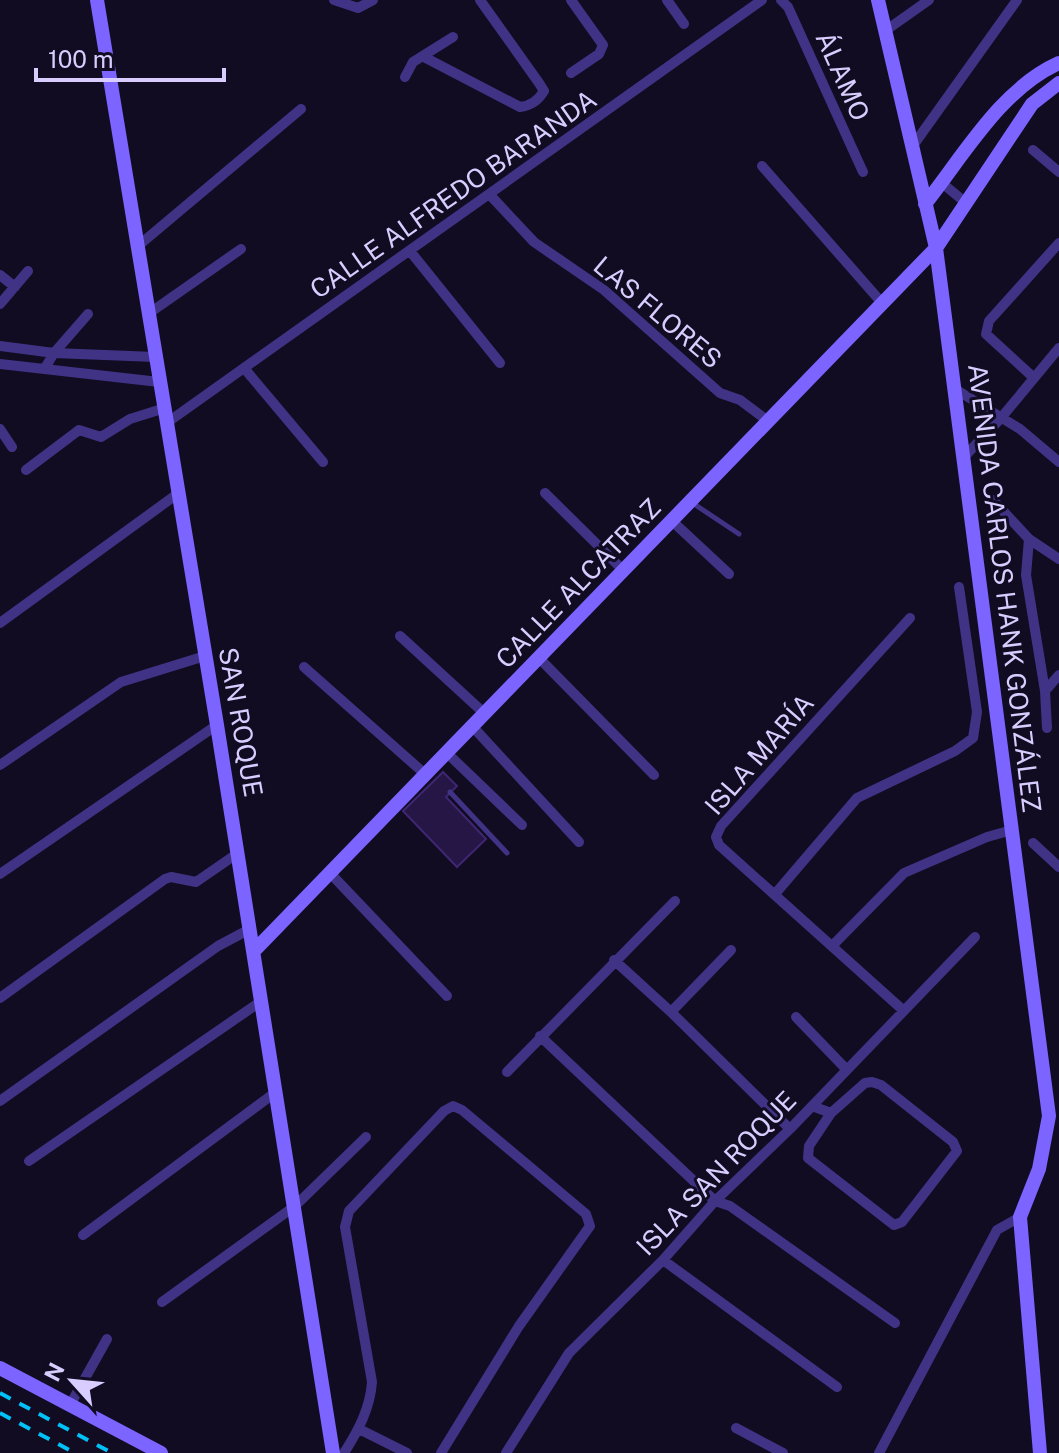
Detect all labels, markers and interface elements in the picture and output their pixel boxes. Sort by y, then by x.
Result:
street label: ÁLAMO [810,27,876,125]
scale bar [36,32,224,82]
text: 100 m [48,45,114,73]
street label: CALLE ALFREDO BARANDA [304,83,602,305]
street label: LAS FLORES [588,250,728,374]
street label: AVENIDA CARLOS HANK GONZÁLEZ [962,362,1048,814]
street label: CALLE ALCATRAZ [489,492,667,674]
street label: SAN ROQUE [213,645,269,799]
street label: ISLA MARÍA [698,687,820,821]
street label: ISLA SAN ROQUE [630,1085,802,1261]
north arrow [32,1341,112,1421]
text: N [39,1358,70,1385]

